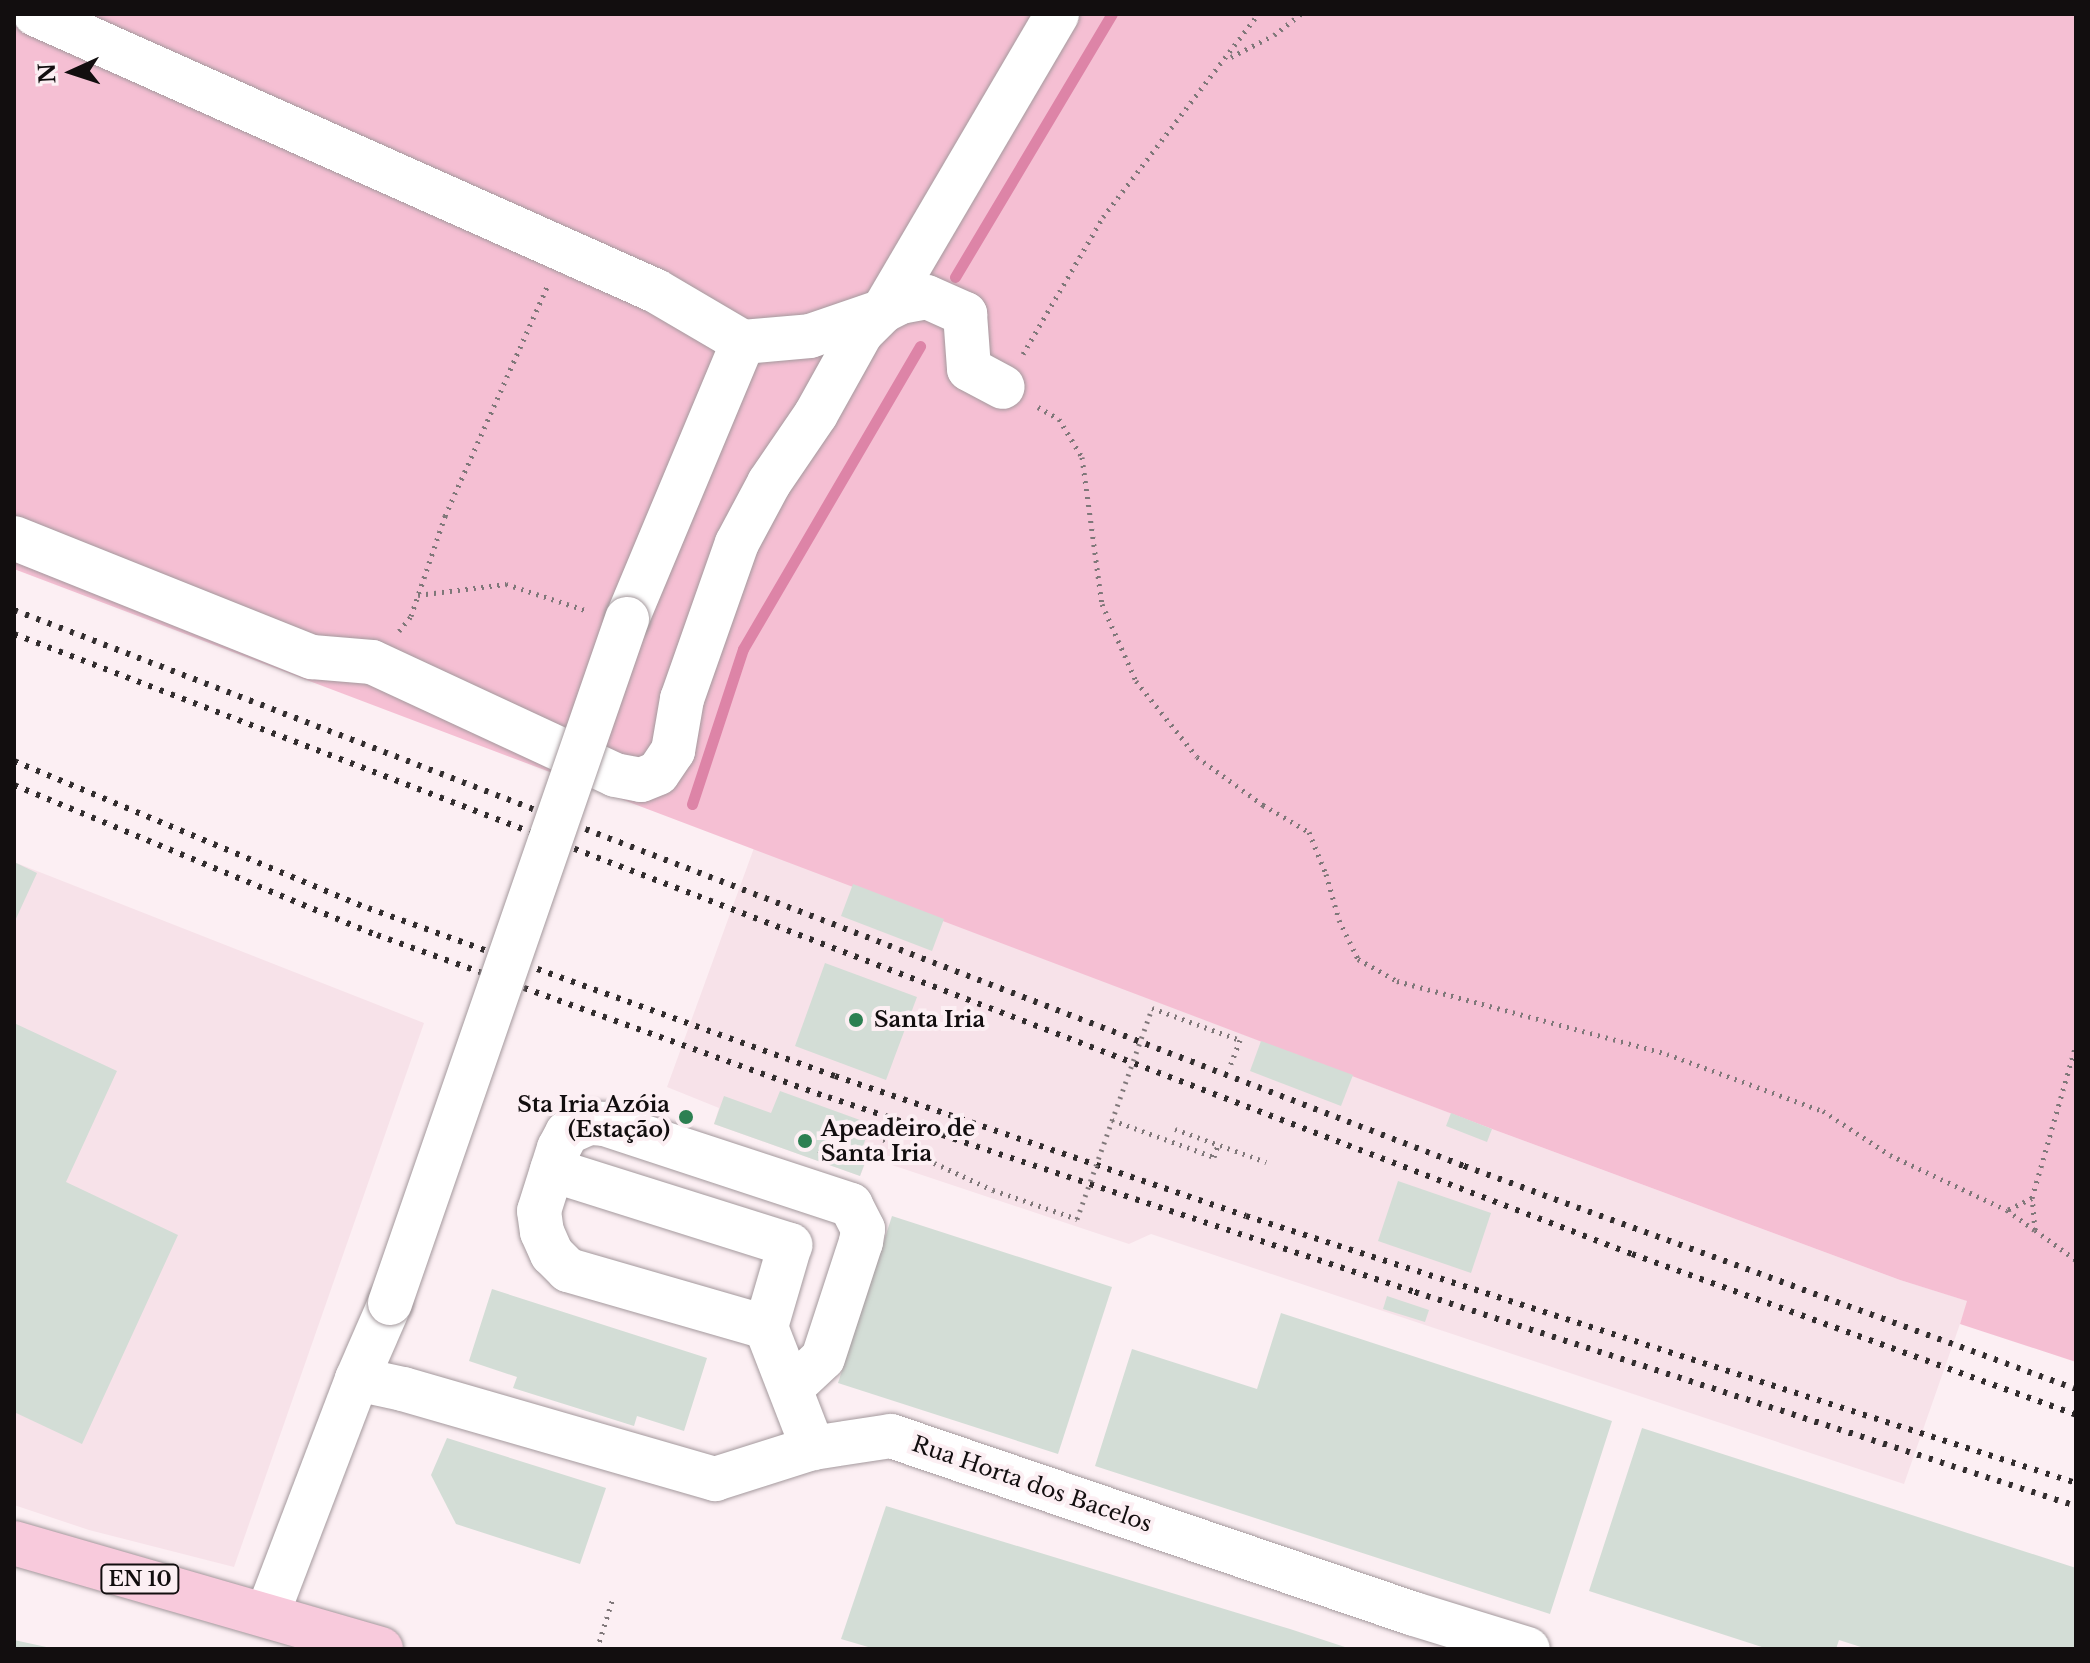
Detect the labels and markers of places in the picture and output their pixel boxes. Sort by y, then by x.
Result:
place label: Santa Iria [874,1007,985,1033]
marker: Santa Iria [845,1009,867,1031]
place label: Sta Iria Azóia (Estação) [516,1091,670,1142]
marker: Sta Iria Azóia (Estação) [677,1108,695,1126]
place label: Apeadeiro de Santa Iria [821,1115,975,1166]
marker: Apeadeiro de Santa Iria [796,1132,814,1150]

